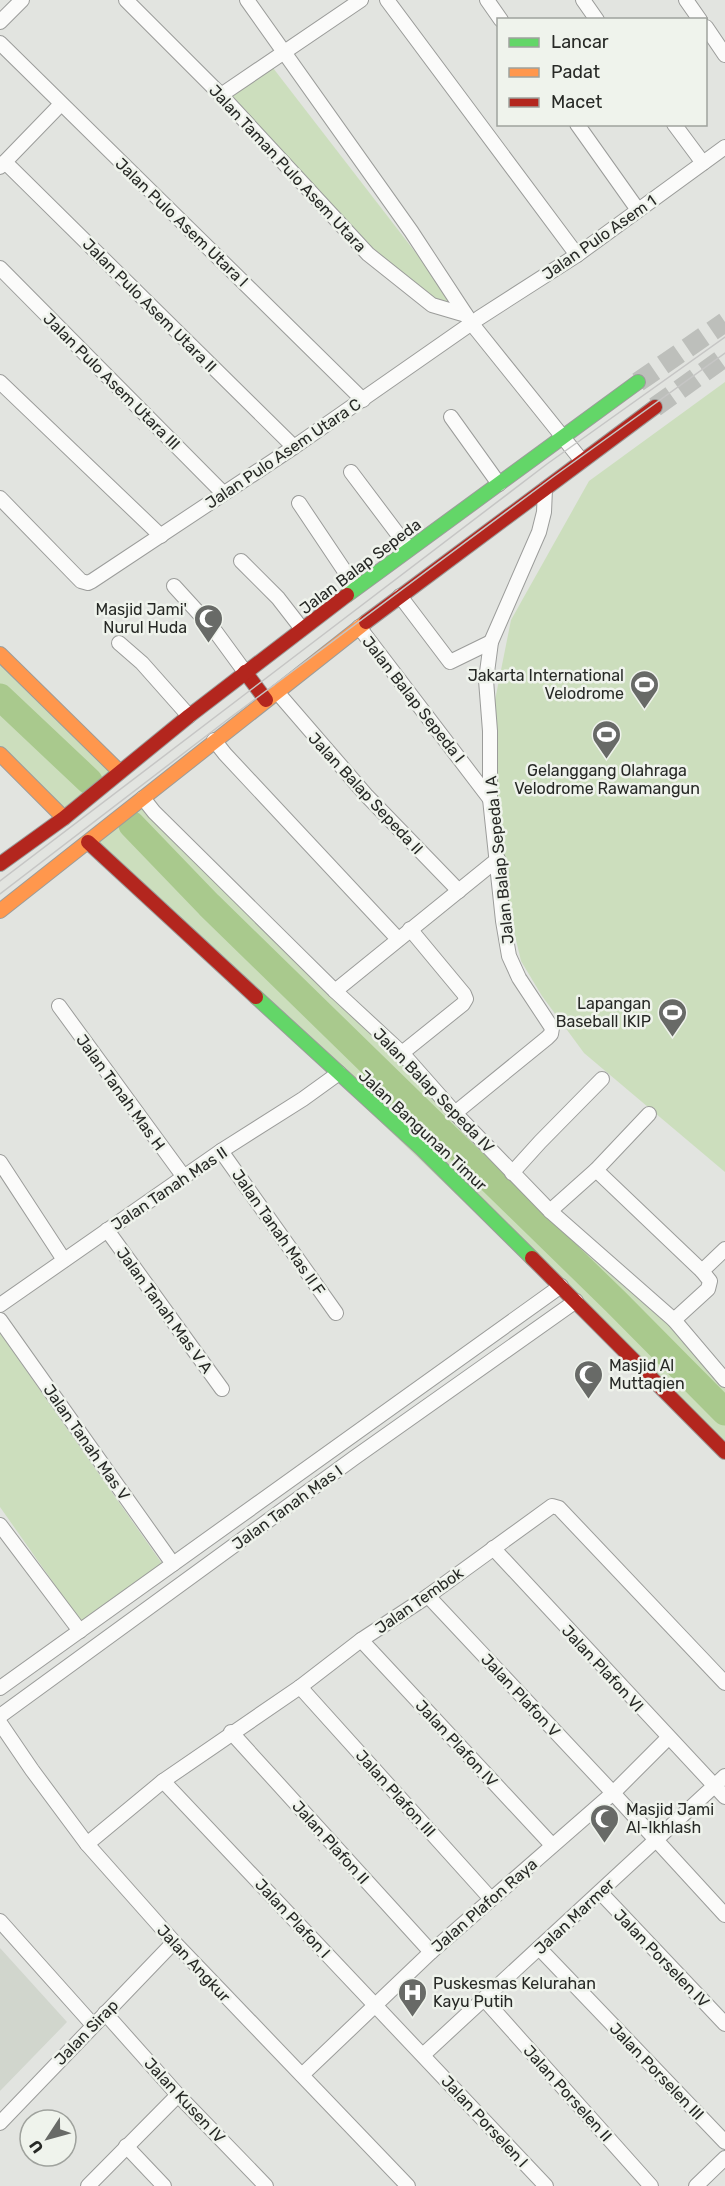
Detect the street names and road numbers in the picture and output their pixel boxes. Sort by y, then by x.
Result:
street label: Jalan Taman Pulo Asem Utara [205,81,370,256]
street label: Jalan Pulo Asem Utara I [111,154,252,291]
street label: Jalan Pulo Asem 1 [539,191,660,284]
street label: Jalan Pulo Asem Utara II [79,234,221,376]
street label: Jalan Pulo Asem Utara III [39,309,184,454]
street label: Jalan Pulo Asem Utara C [202,394,365,513]
street label: Jalan Balap Sepeda [296,515,425,618]
street label: Jalan Balap Sepeda I [358,632,469,766]
street label: Jalan Balap Sepeda II [304,729,427,858]
street label: Jalan Balap Sepeda I A [481,775,518,945]
street label: Jalan Balap Sepeda IV [369,1024,498,1156]
street label: Jalan Tanah Mas H [72,1031,169,1154]
street label: Jalan Bangunan Timur [355,1066,491,1195]
street label: Jalan Tanah Mas II [108,1143,231,1234]
street label: Jalan Tanah Mas II F [228,1166,329,1299]
street label: Jalan Tanah Mas V A [112,1244,217,1377]
street label: Jalan Tanah Mas V [39,1381,134,1504]
street label: Jalan Tanah Mas I [228,1461,346,1554]
street label: Jalan Tembok [372,1563,467,1638]
street label: Jalan Plafon VI [558,1621,648,1716]
street label: Jalan Plafon V [477,1650,564,1741]
street label: Jalan Plafon IV [412,1696,502,1791]
street label: Jalan Plafon III [352,1746,440,1841]
street label: Jalan Plafon II [288,1797,373,1888]
street label: Jalan Plafon Raya [428,1854,541,1956]
street label: Jalan Plafon I [251,1875,334,1962]
street label: Jalan Marmer [531,1875,618,1958]
street label: Jalan Porselen IV [610,1905,713,2011]
street label: Jalan Angkur [153,1921,234,2006]
street label: Jalan Sirap [51,1996,122,2069]
street label: Jalan Porselen III [606,2019,708,2124]
street label: Jalan Porselen II [519,2041,616,2145]
street label: Jalan Kusen IV [140,2054,229,2147]
street label: Jalan Porselen I [437,2071,532,2171]

